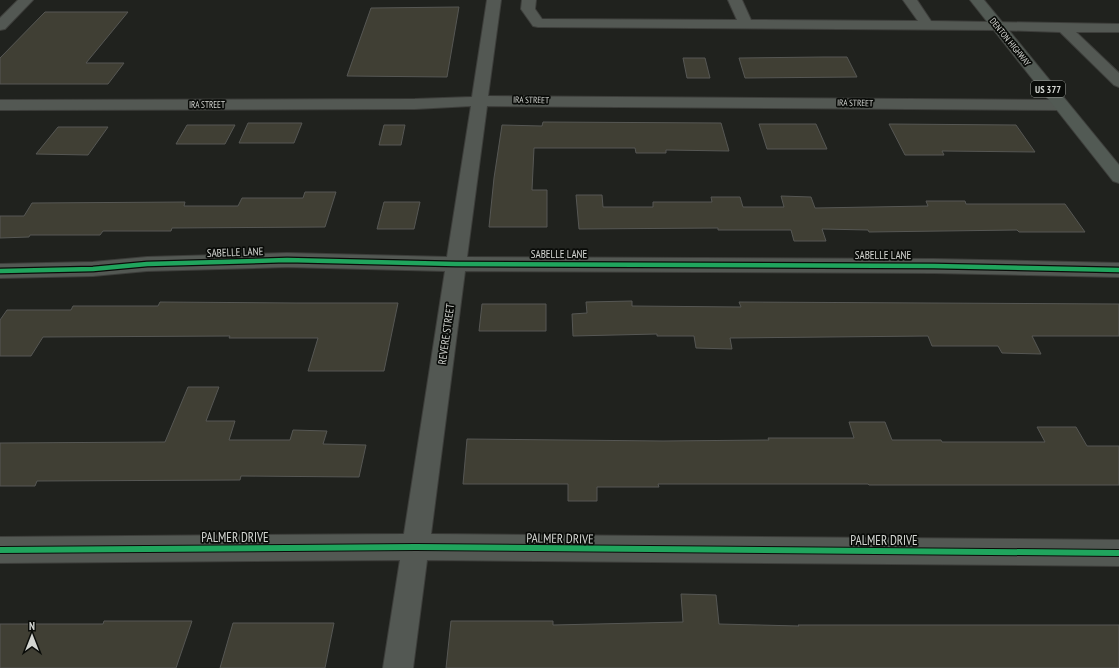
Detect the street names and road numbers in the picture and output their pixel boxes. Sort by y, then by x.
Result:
street label: DENTON HIGHWAY [988,15,1034,69]
road number: US 377 [1031,81,1065,97]
street label: IRA STREET [513,94,549,105]
street label: IRA STREET [837,97,873,108]
street label: IRA STREET [189,99,225,110]
street label: SABELLE LANE [207,244,264,260]
street label: SABELLE LANE [531,247,588,261]
street label: SABELLE LANE [855,248,912,262]
street label: REVERE STREET [435,303,457,365]
street label: PALMER DRIVE [201,529,269,546]
street label: PALMER DRIVE [526,529,594,548]
street label: PALMER DRIVE [850,532,918,549]

